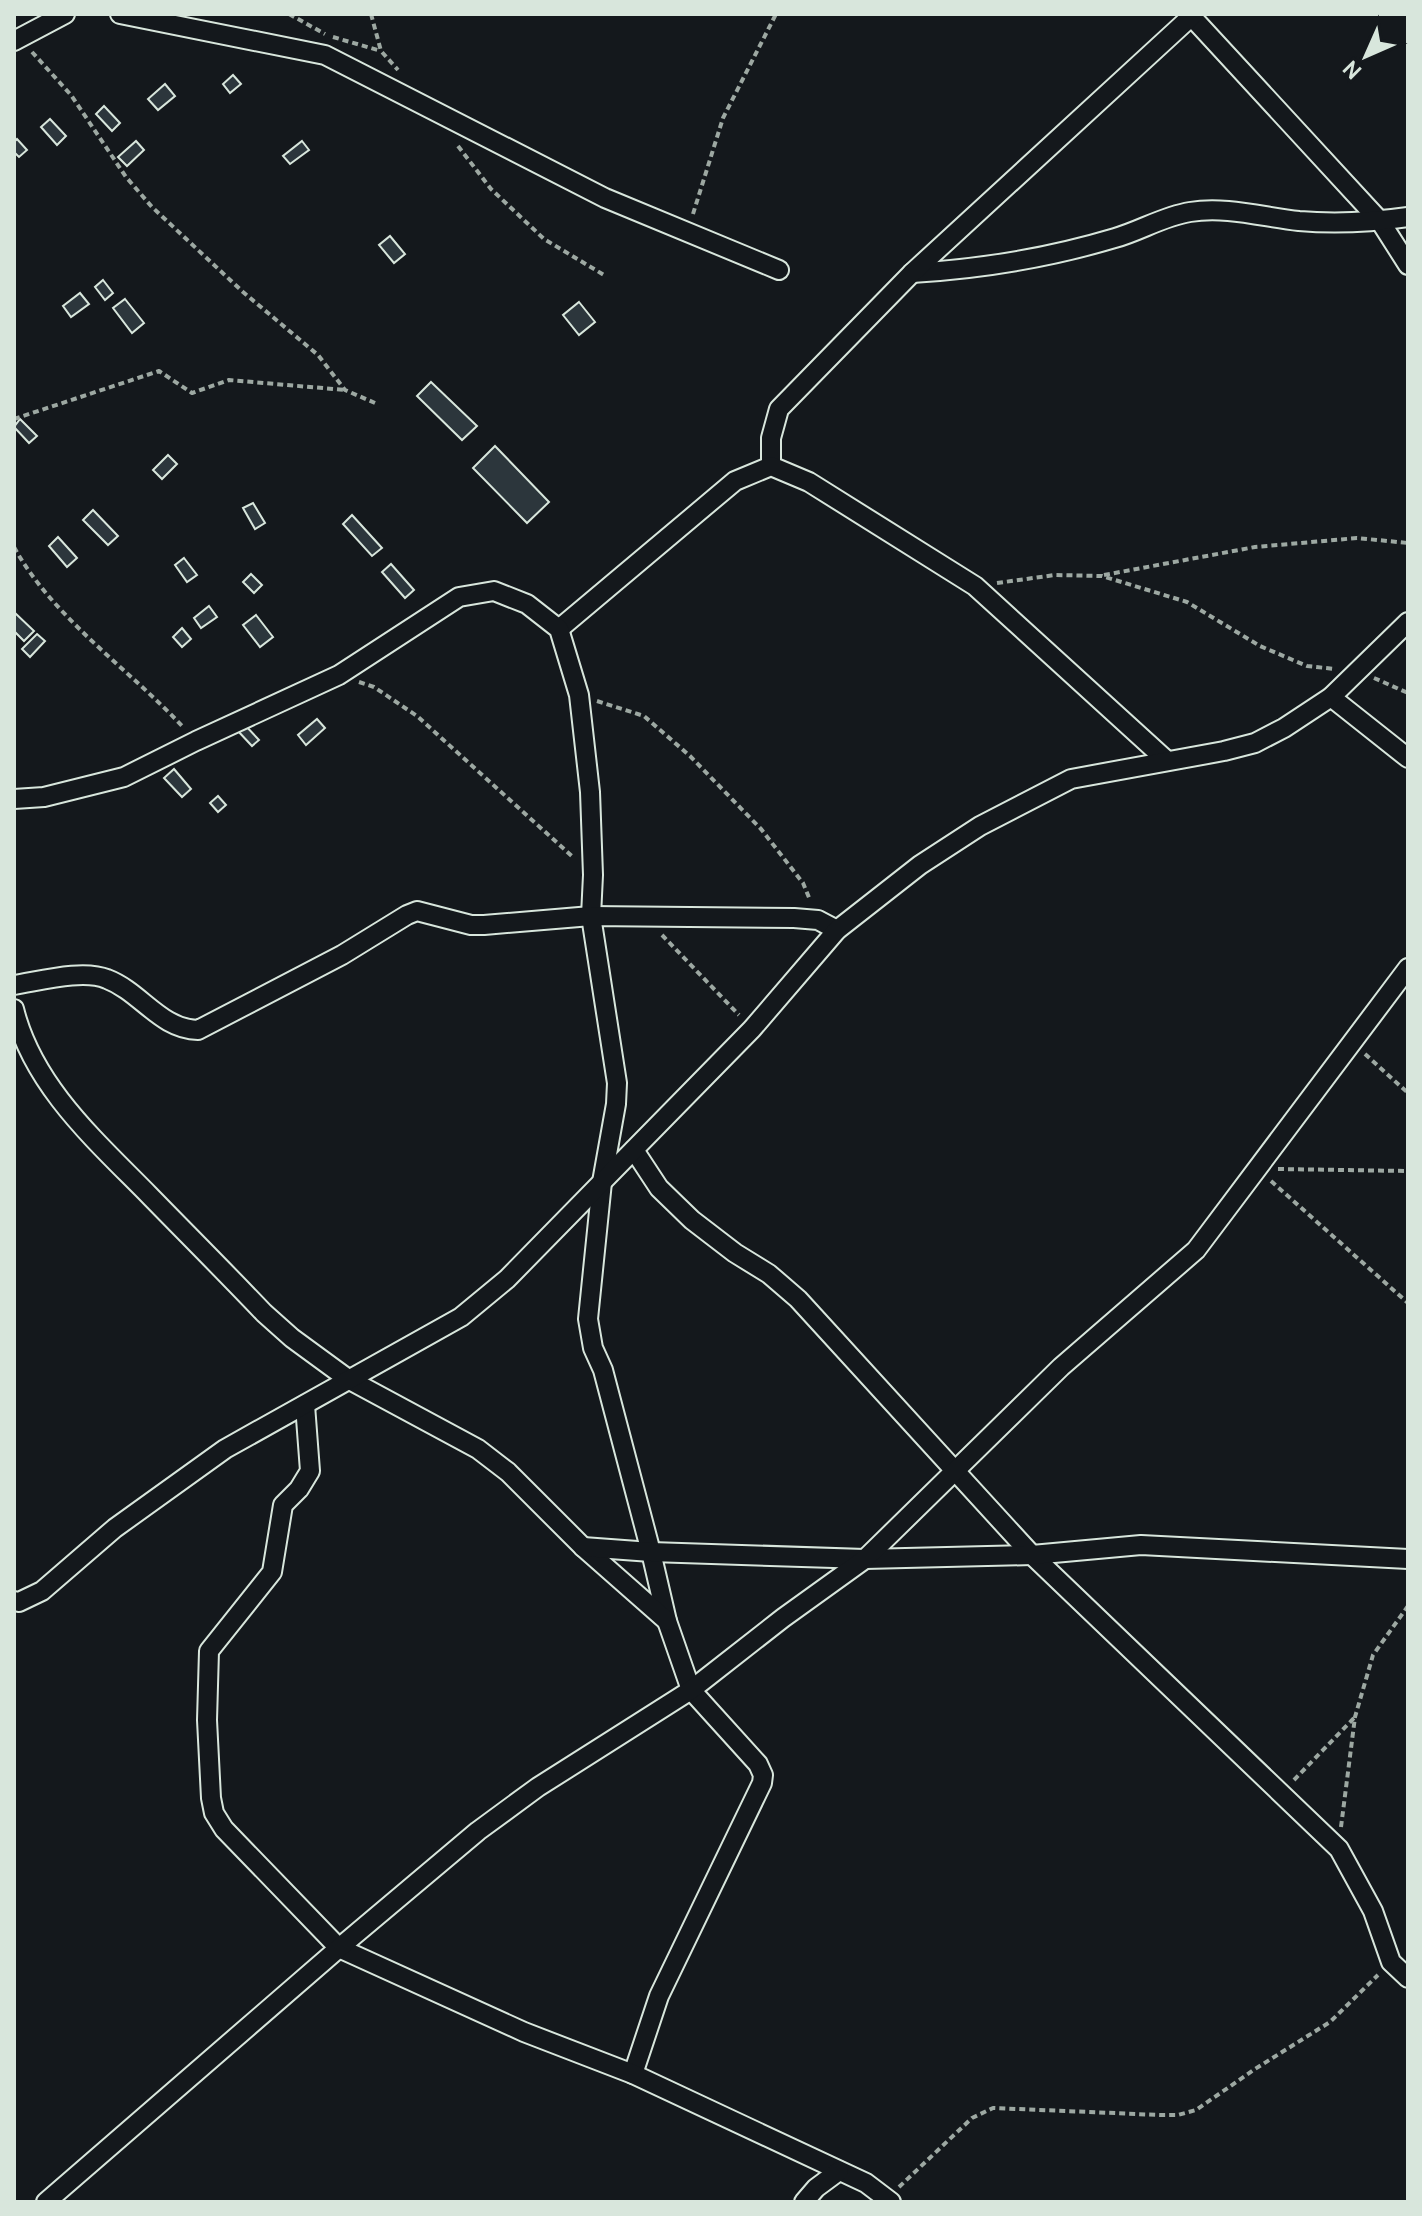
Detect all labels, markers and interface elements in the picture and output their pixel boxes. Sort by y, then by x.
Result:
north arrow [1326,16,1406,96]
text: N [1337,55,1367,85]

